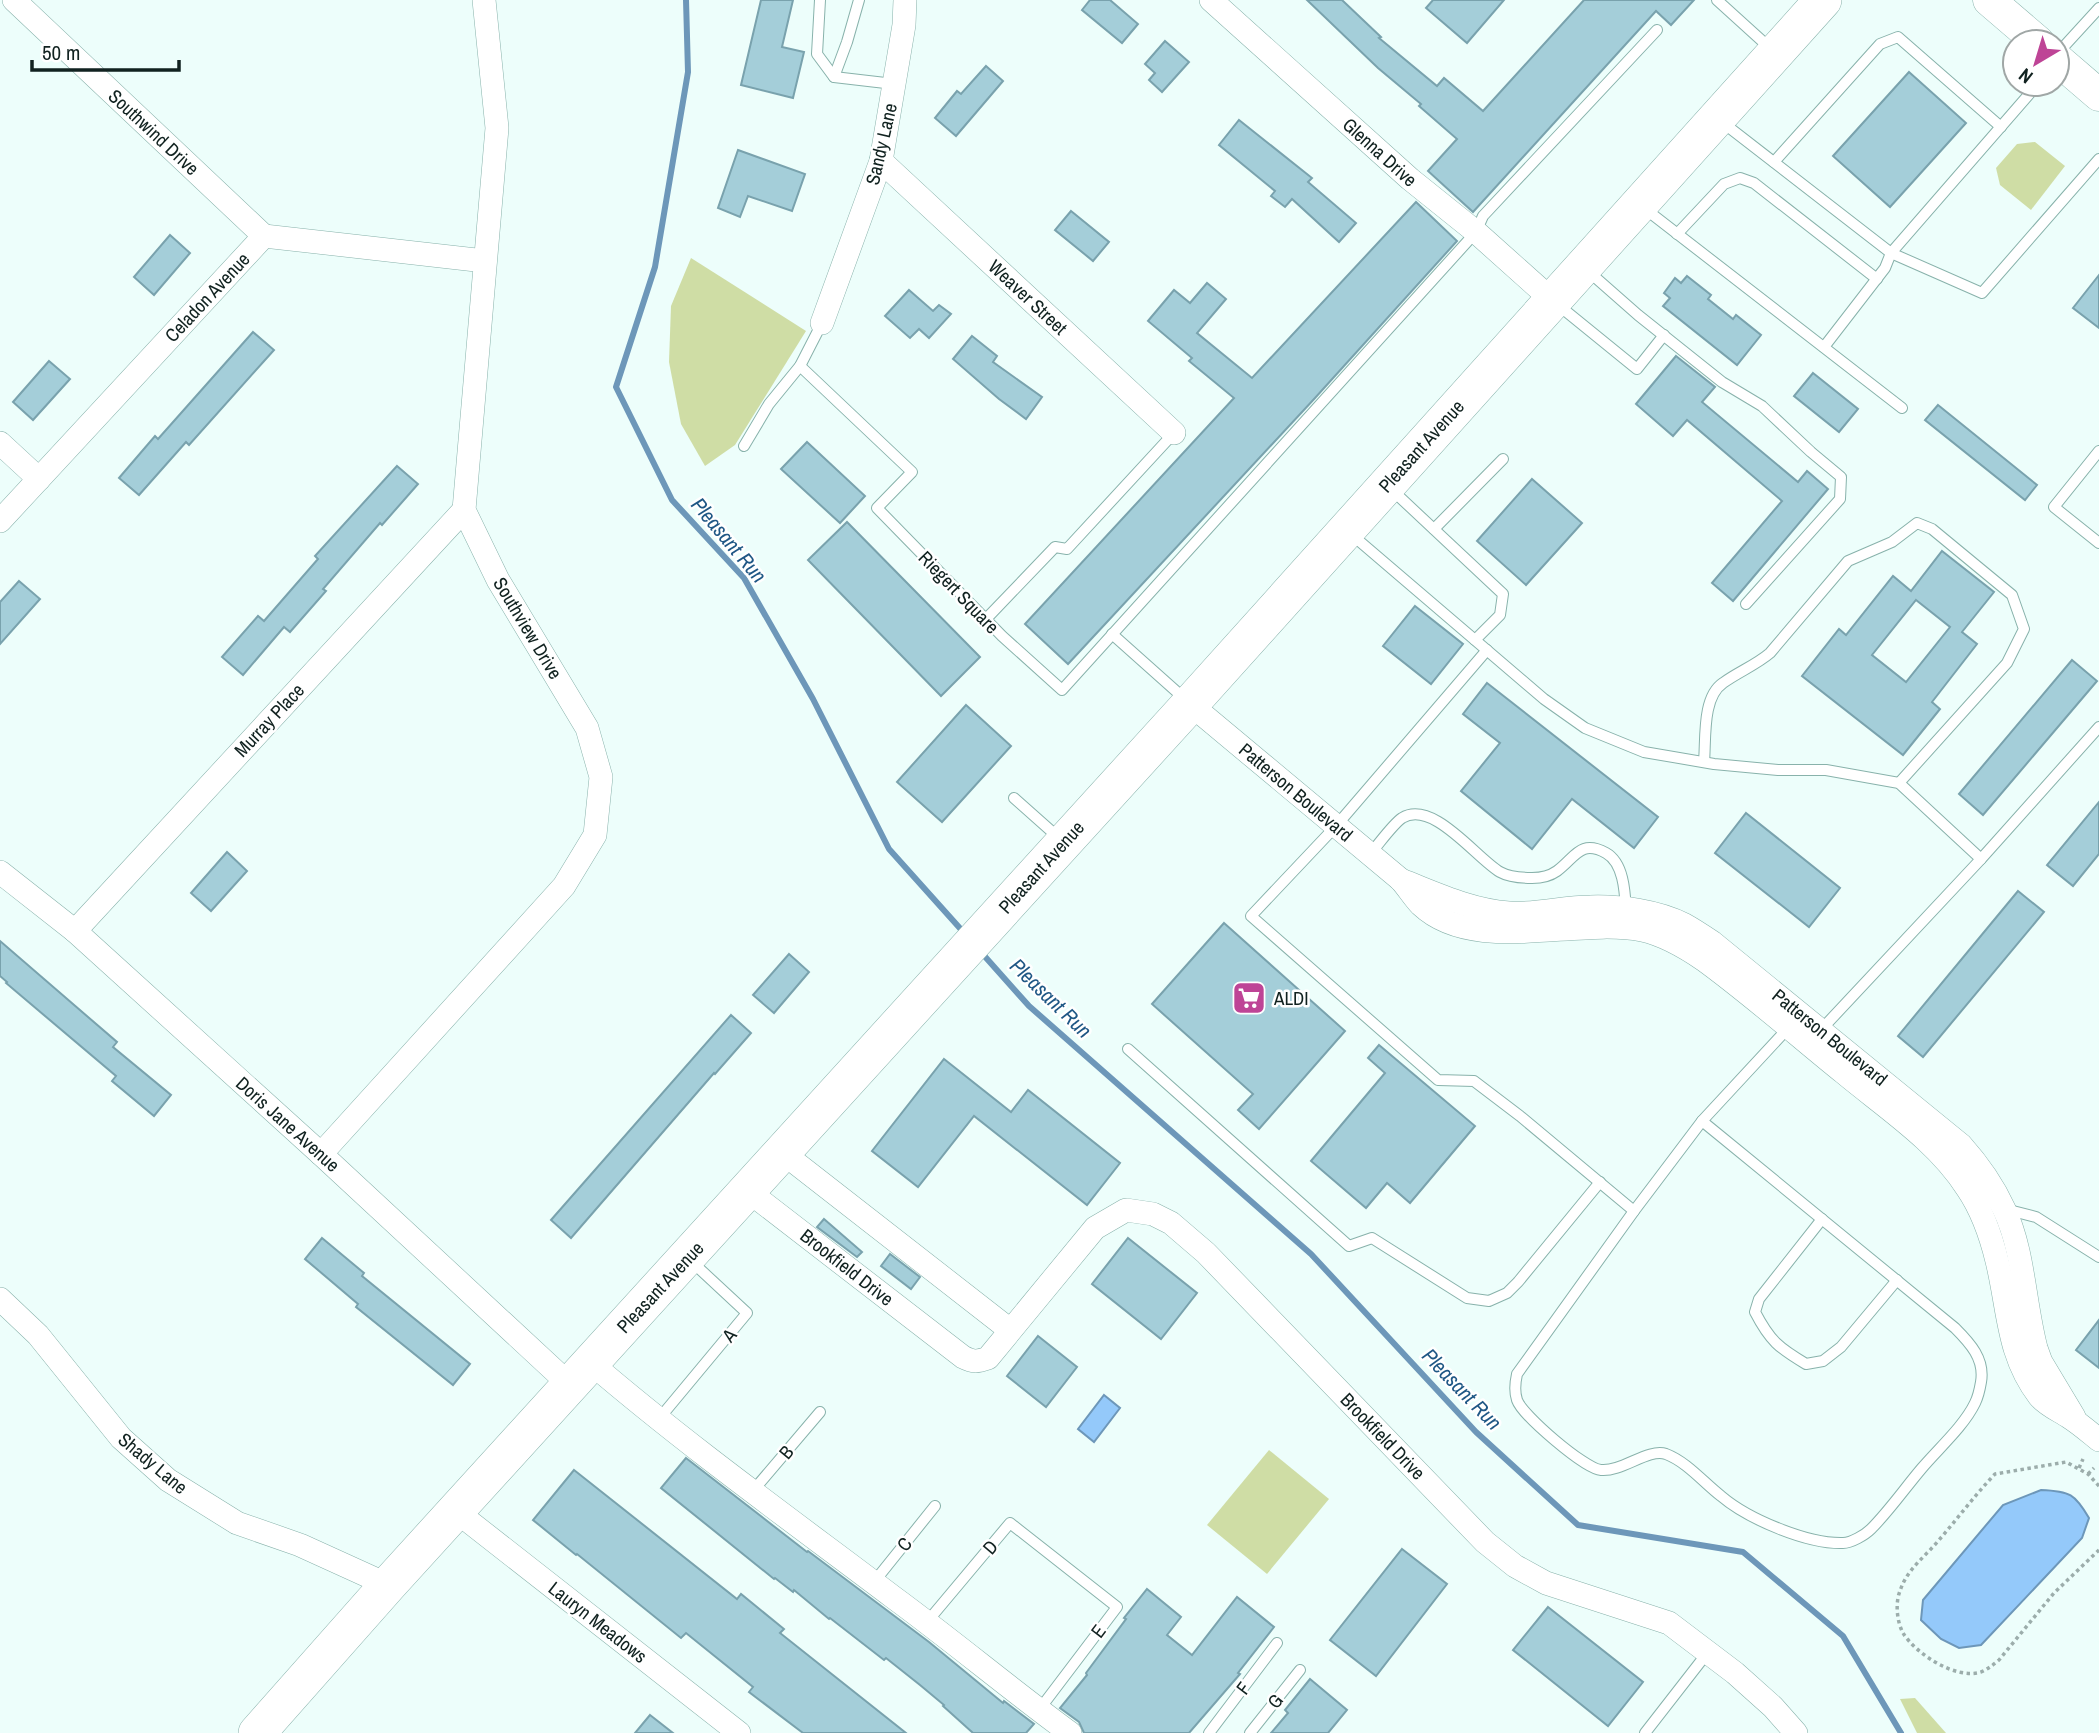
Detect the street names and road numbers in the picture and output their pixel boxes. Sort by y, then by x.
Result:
street label: Southwind Drive [103,83,205,181]
street label: Sandy Lane [859,101,903,187]
street label: Glenna Drive [1337,112,1423,192]
street label: Celadon Avenue [159,246,255,348]
street label: Weaver Street [983,254,1074,341]
street label: Pleasant Avenue [1372,394,1470,498]
street label: Riegert Square [913,545,1005,639]
street label: Southview Drive [487,572,569,684]
street label: Murray Place [228,678,310,762]
street label: Patterson Boulevard [1234,737,1358,847]
street label: Pleasant Avenue [992,815,1090,919]
street label: Patterson Boulevard [1767,982,1893,1092]
street label: Doris Jane Avenue [230,1070,346,1178]
street label: Brookfield Drive [795,1222,899,1312]
street label: Pleasant Avenue [611,1235,709,1339]
street label: A [715,1322,743,1348]
street label: Brookfield Drive [1335,1387,1431,1485]
street label: Shady Lane [113,1426,193,1500]
street label: B [773,1440,799,1464]
street label: C [890,1531,918,1557]
street label: D [976,1534,1004,1560]
street label: Lauryn Meadows [543,1575,653,1669]
street label: E [1084,1619,1112,1643]
street label: F [1230,1676,1256,1700]
street label: G [1261,1688,1289,1714]

